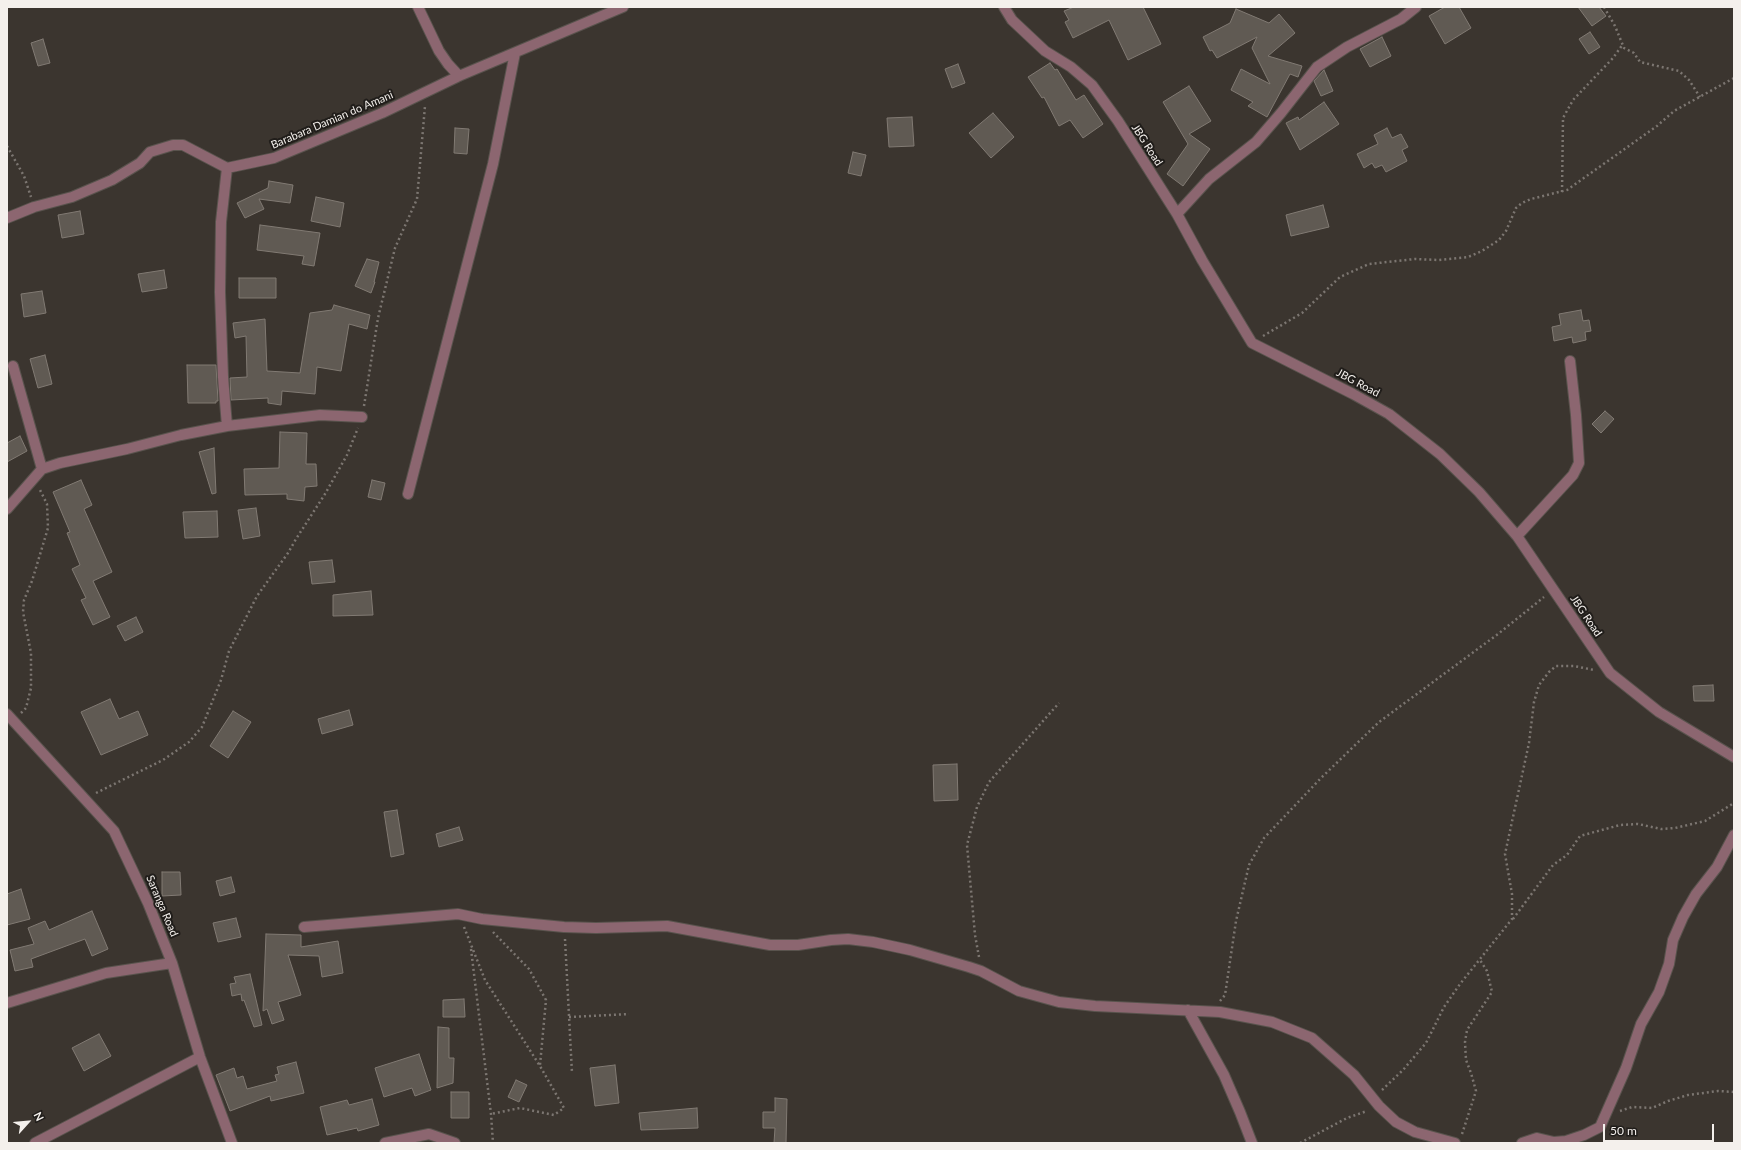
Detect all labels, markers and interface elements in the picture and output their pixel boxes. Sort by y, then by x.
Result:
street label: Barabara Damian do Amani [269,88,395,152]
street label: JBG Road [1129,122,1165,168]
street label: JBG Road [1334,366,1382,400]
street label: JBG Road [1567,593,1605,639]
street label: Saranga Road [143,873,181,939]
north arrow [8,1102,48,1142]
text: N [31,1110,47,1123]
scale bar [1605,1116,1716,1142]
text: 50 m [1610,1123,1637,1138]

